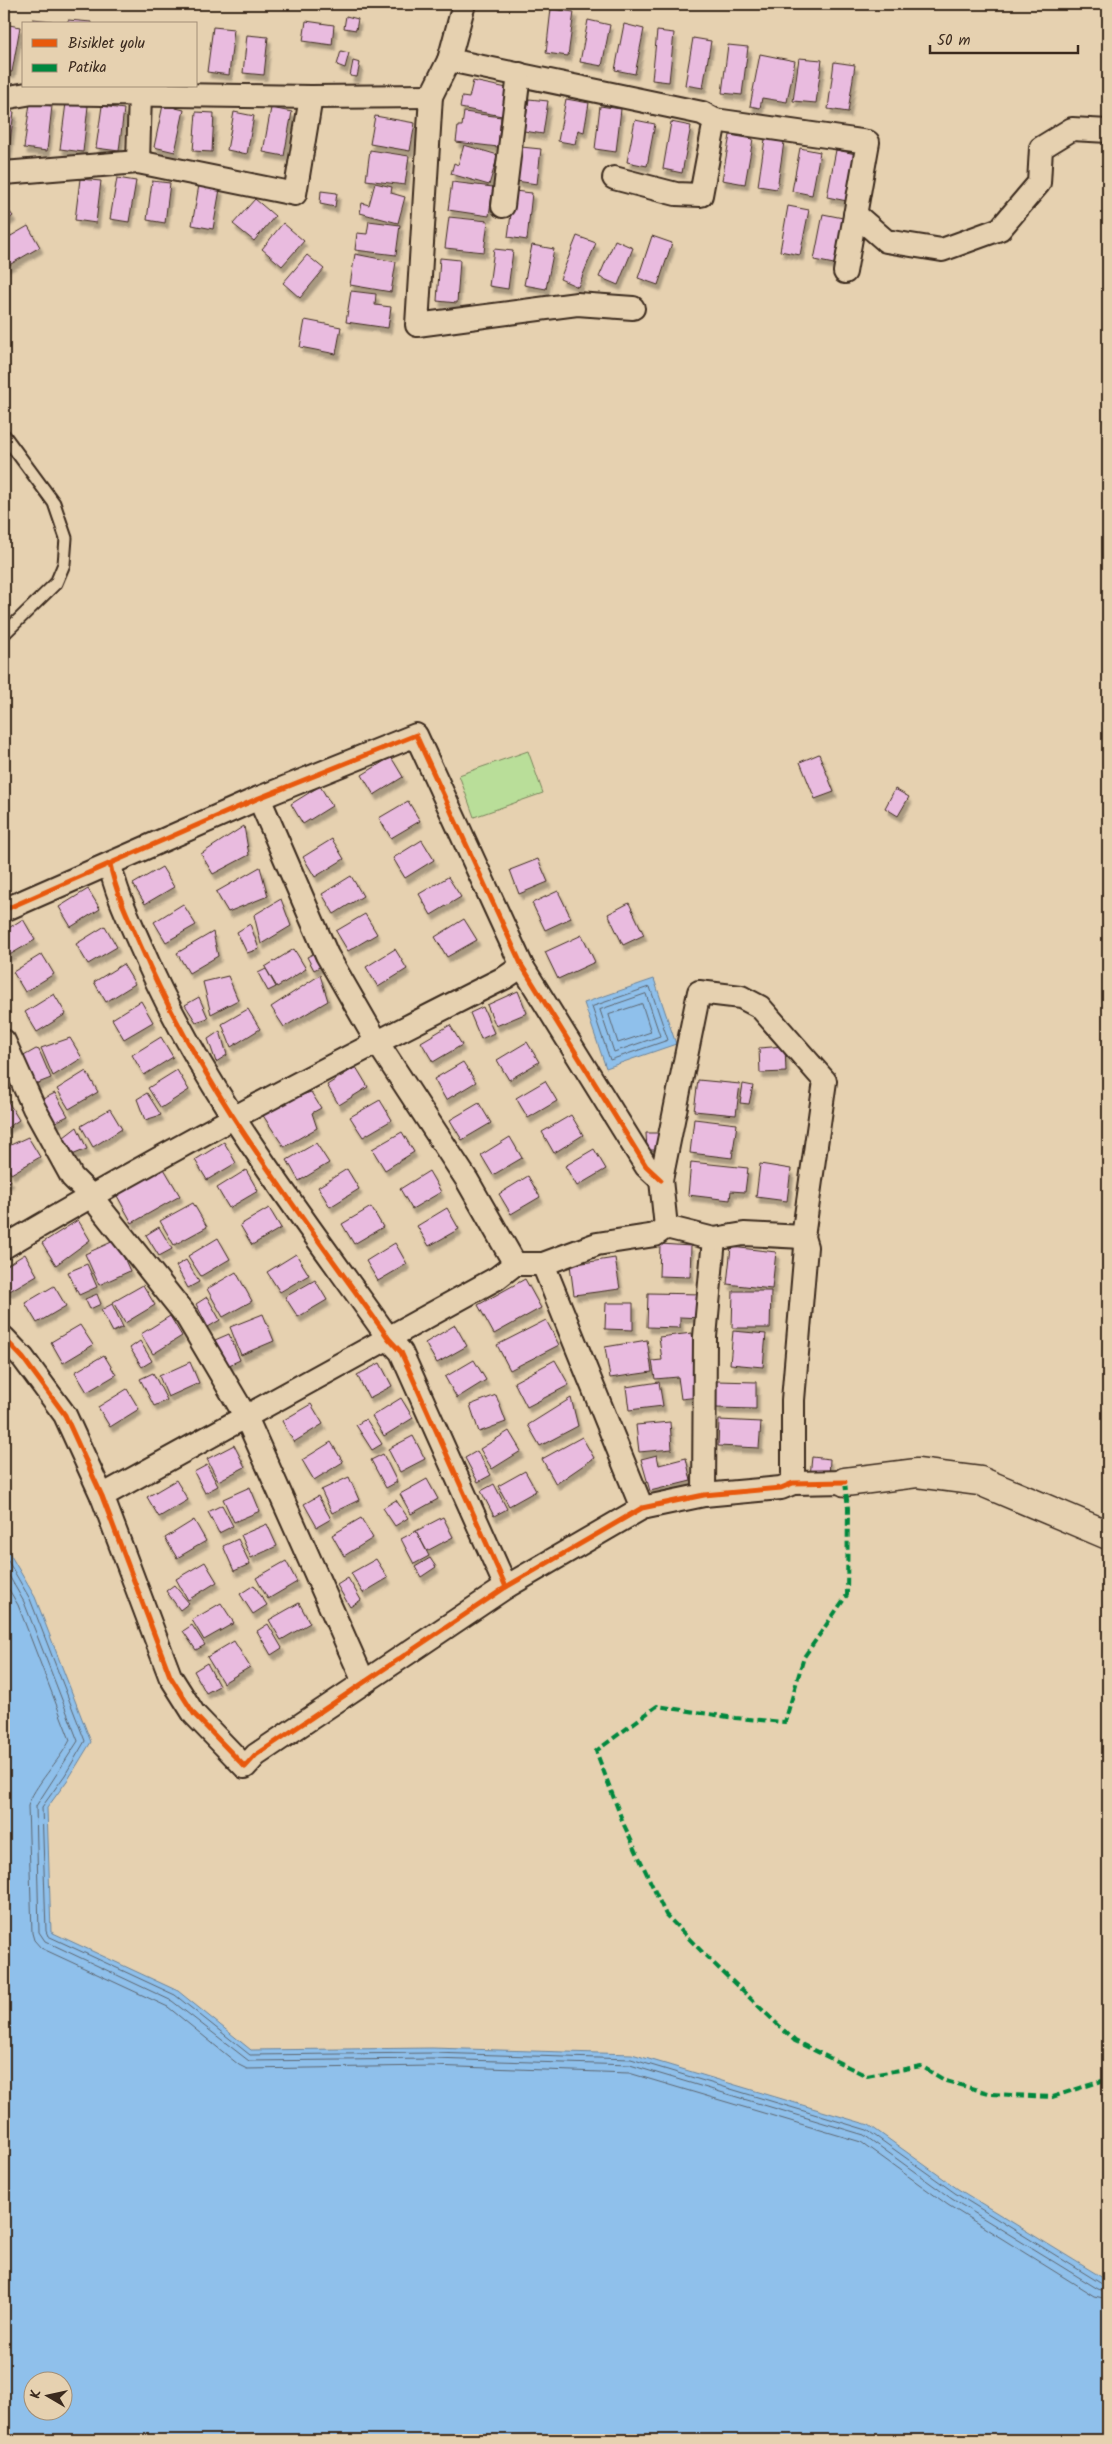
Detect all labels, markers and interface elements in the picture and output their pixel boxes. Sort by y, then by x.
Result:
legend [22,22,198,88]
scale bar [930,22,1077,54]
text: 50 m [937,29,971,53]
text: Bisiklet yolu [68,32,145,56]
text: Patika [68,56,107,80]
north arrow [22,2372,72,2422]
text: K [25,2388,48,2400]

